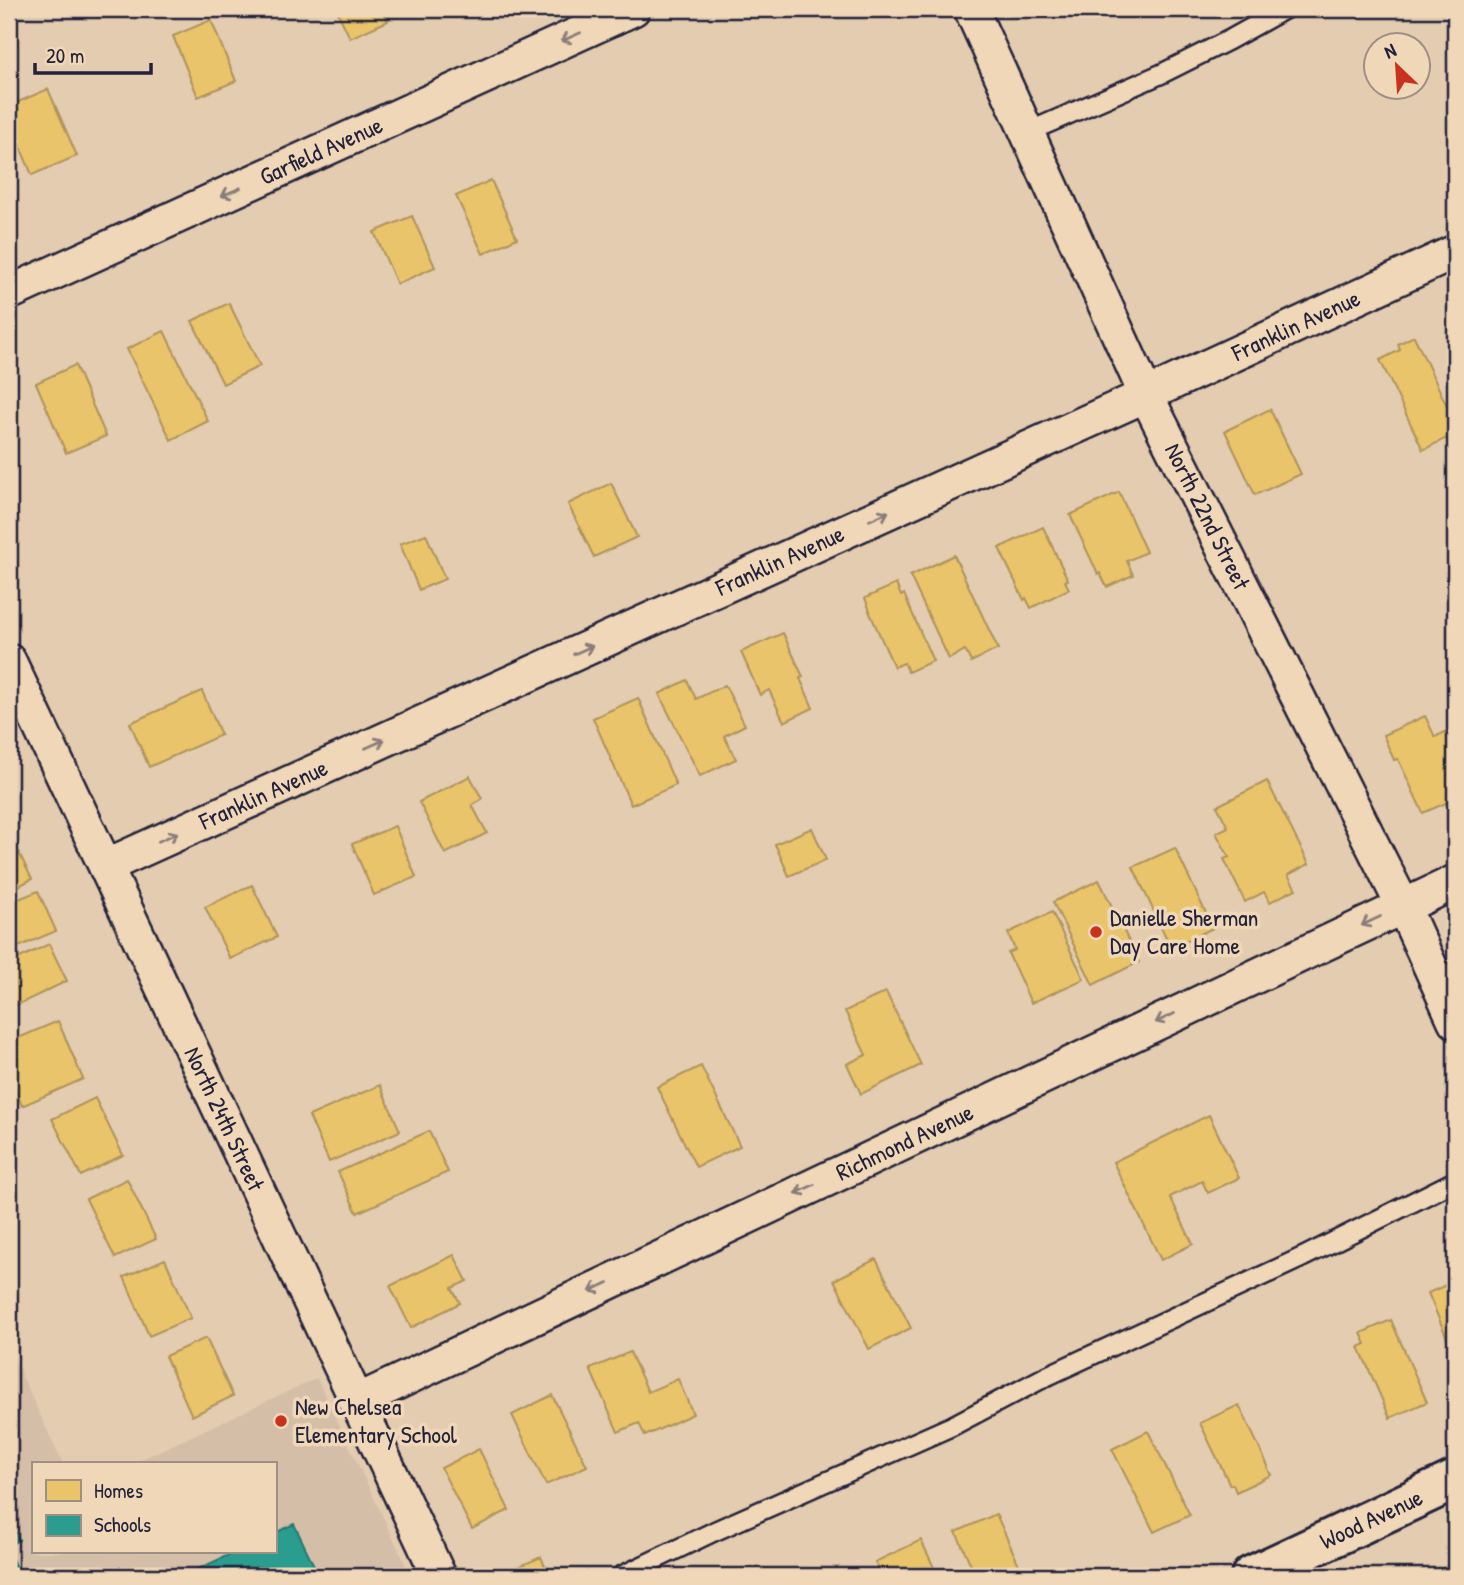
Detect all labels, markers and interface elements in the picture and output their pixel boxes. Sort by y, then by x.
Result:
one-way arrow [561,31,582,44]
scale bar [35,32,150,76]
north arrow [1362,32,1432,102]
text: N [1380,37,1400,65]
text: 20 m [46,41,84,70]
street label: Garfield Avenue [254,108,388,192]
one-way arrow [220,186,242,199]
street label: Franklin Avenue [1226,281,1365,368]
street label: North 22nd Street [1158,438,1259,595]
one-way arrow [868,509,889,522]
street label: Franklin Avenue [709,517,849,603]
one-way arrow [571,643,593,656]
one-way arrow [364,737,385,750]
street label: Franklin Avenue [193,751,333,837]
one-way arrow [157,830,178,844]
place label: Danielle Sherman Day Care Home [1110,901,1258,961]
one-way arrow [1361,915,1382,928]
marker: Danielle Sherman Day Care Home [1088,924,1104,940]
one-way arrow [1155,1013,1176,1026]
street label: North 24th Street [178,1041,273,1196]
street label: Richmond Avenue [830,1095,979,1188]
one-way arrow [795,1183,816,1197]
one-way arrow [589,1281,610,1294]
place label: New Chelsea Elementary School [295,1390,458,1450]
marker: New Chelsea Elementary School [273,1413,289,1429]
legend [32,1462,276,1554]
text: Homes [94,1476,143,1505]
street label: Wood Avenue [1314,1480,1428,1556]
text: Schools [94,1510,151,1539]

